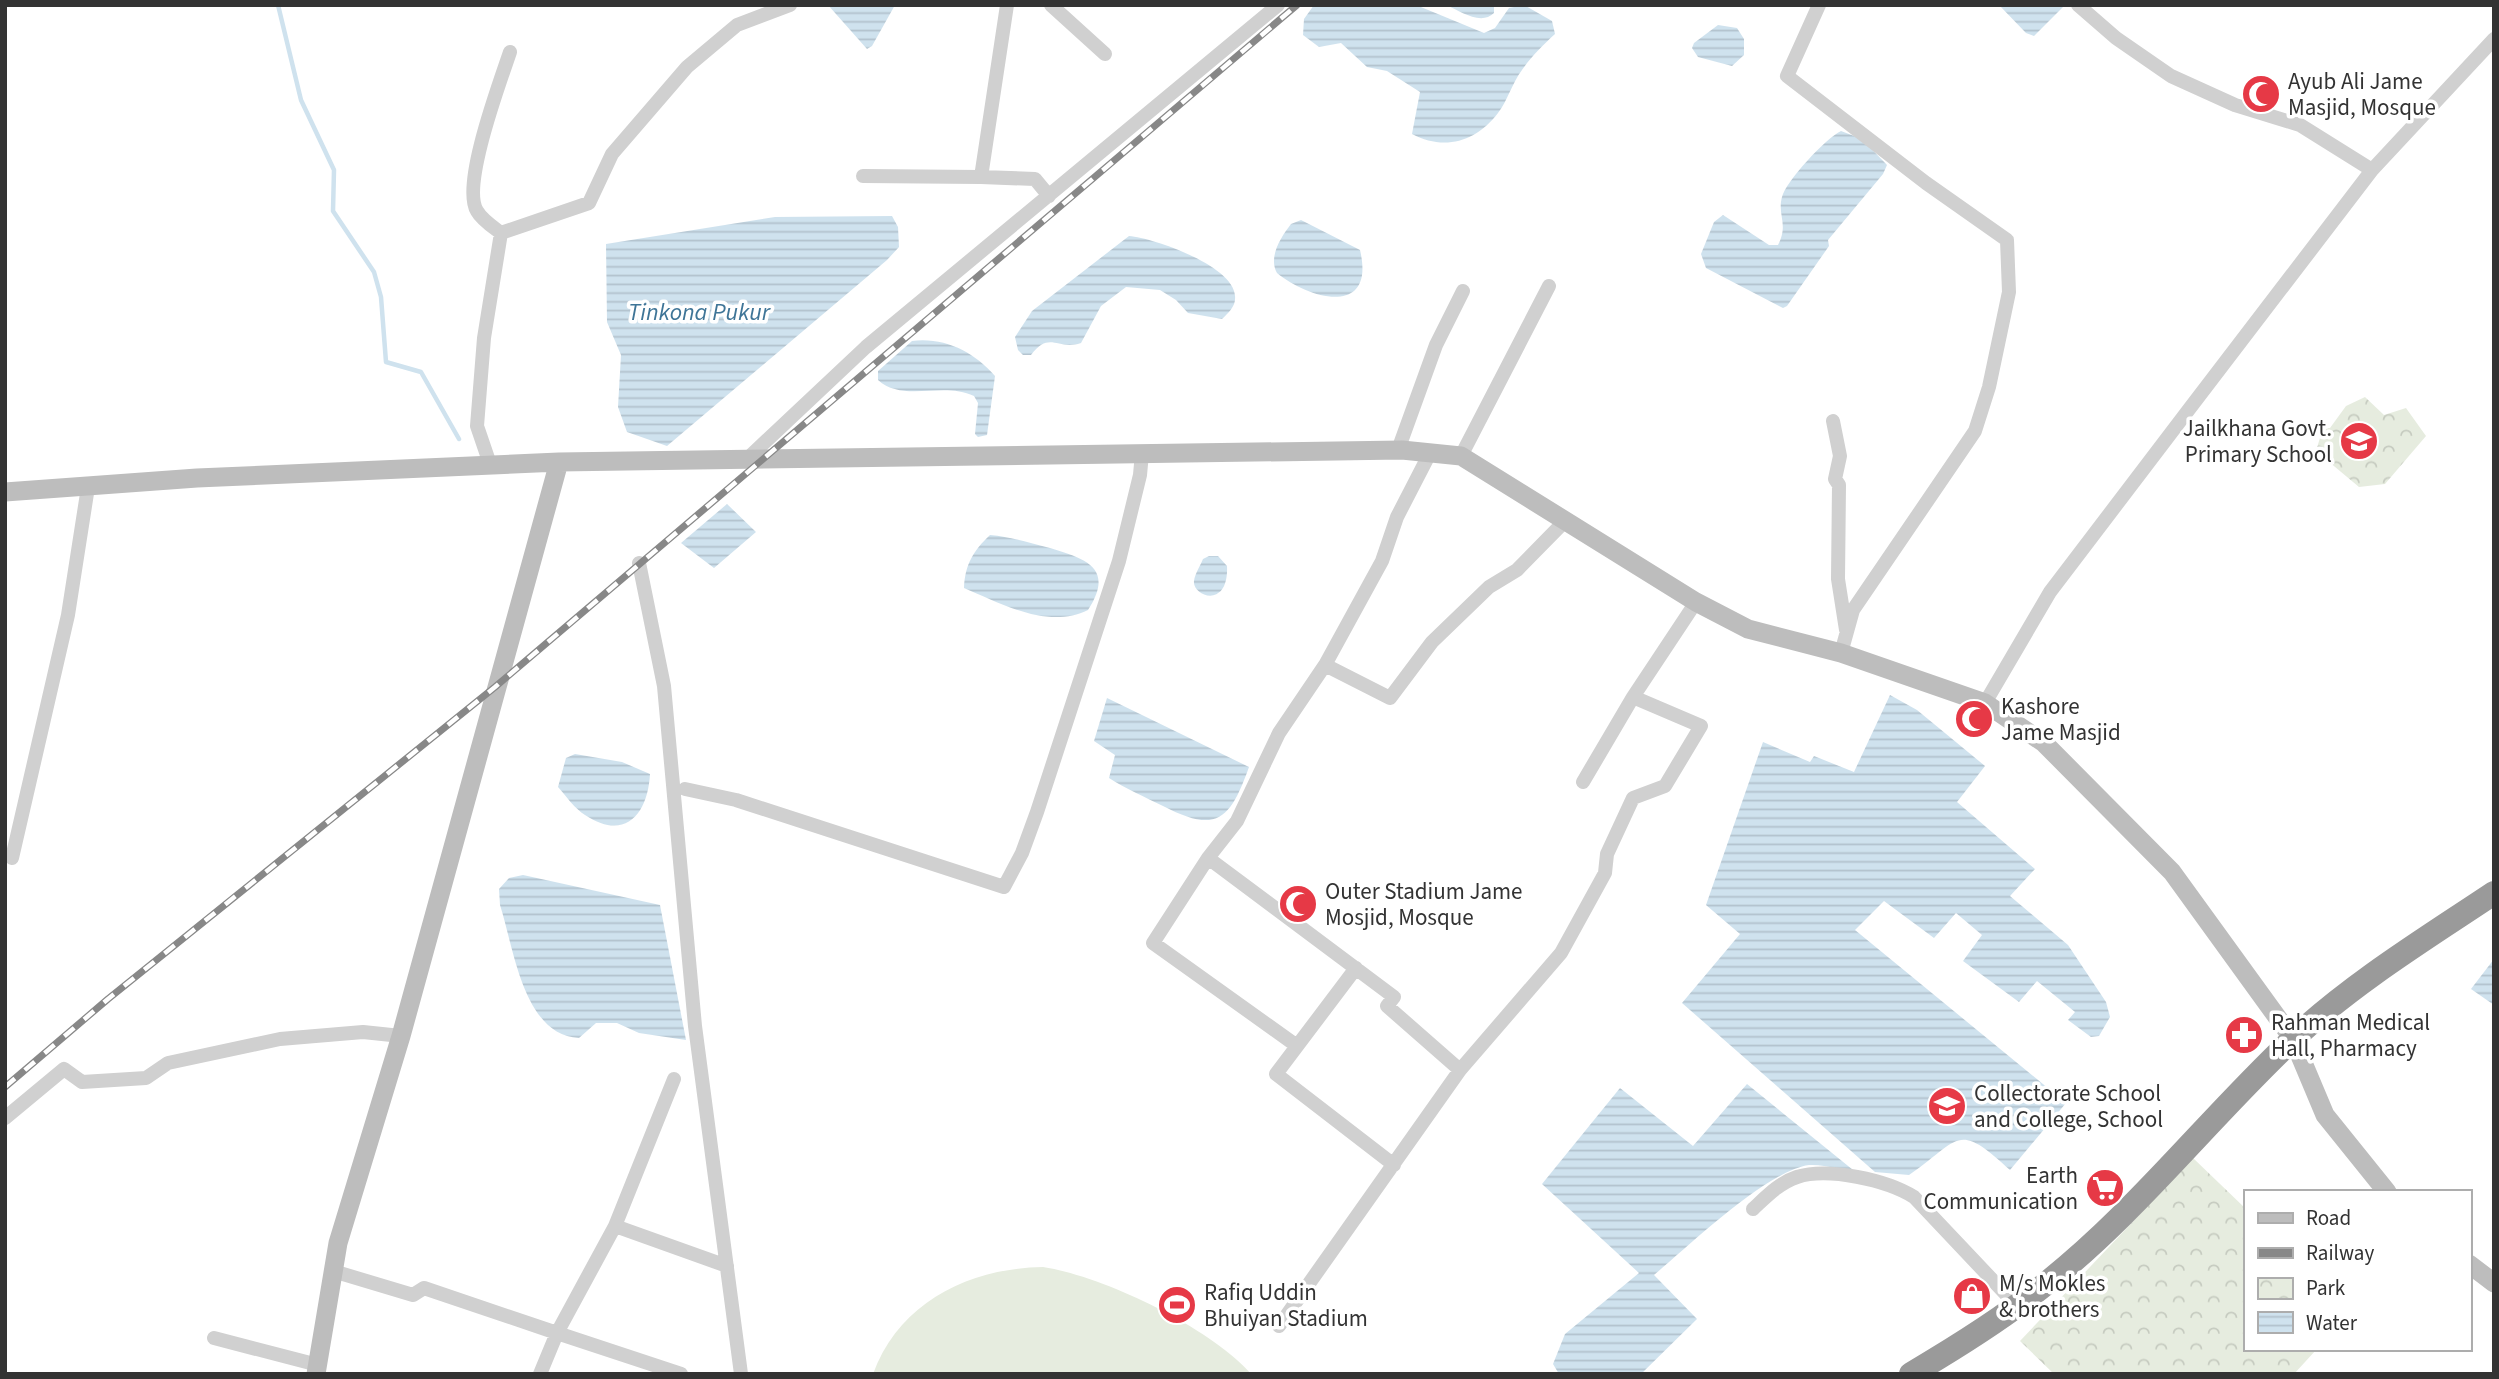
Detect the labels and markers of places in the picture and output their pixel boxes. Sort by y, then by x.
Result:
place label: Ayub Ali Jame Masjid, Mosque [2288,65,2436,124]
mosque icon: Ayub Ali Jame Masjid, Mosque [2240,73,2282,115]
place label: Jailkhana Govt. Primary School [2183,412,2332,471]
school or university icon: Jailkhana Govt. Primary School [2338,420,2380,462]
place label: Kashore Jame Masjid [2001,690,2121,749]
mosque icon: Kashore Jame Masjid [1953,698,1995,740]
place label: Outer Stadium Jame Mosjid, Mosque [1325,875,1523,934]
mosque icon: Outer Stadium Jame Mosjid, Mosque [1277,883,1319,925]
place label: Rahman Medical Hall, Pharmacy [2271,1006,2430,1065]
pharmacy icon: Rahman Medical Hall, Pharmacy [2223,1014,2265,1056]
place label: Collectorate School and College, School [1974,1077,2163,1136]
school or university icon: Collectorate School and College, School [1926,1085,1968,1127]
place label: Earth Communication [1924,1159,2078,1218]
supermarket icon: Earth Communication [2084,1167,2126,1209]
place label: M/s Mokles & brothers [1999,1267,2106,1326]
shop icon: M/s Mokles & brothers [1951,1275,1993,1317]
place label: Rafiq Uddin Bhuiyan Stadium [1204,1276,1368,1335]
sports icon: Rafiq Uddin Bhuiyan Stadium [1156,1284,1198,1326]

